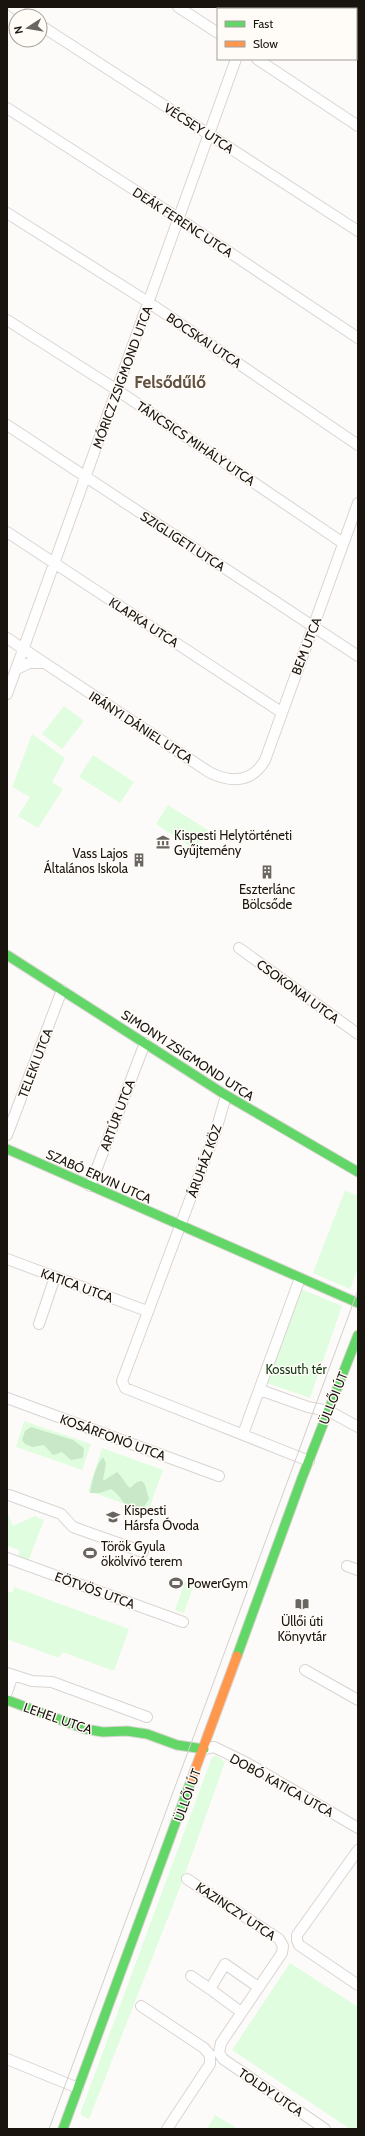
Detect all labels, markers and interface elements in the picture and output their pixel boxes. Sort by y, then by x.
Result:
north arrow [8,8,48,48]
legend [217,8,357,60]
text: Fast [253,16,273,31]
text: N [11,25,26,35]
text: Slow [253,36,278,51]
street label: VÉCSEY UTCA [161,99,238,157]
street label: DEÁK FERENC UTCA [130,183,237,260]
street label: MÓRICZ ZSIGMOND UTCA [89,304,155,450]
street label: BOCSKAI UTCA [163,309,245,371]
district label: Felsődűlő [134,372,206,392]
street label: TÁNCSICS MIHÁLY UTCA [134,397,259,489]
street label: SZIGLIGETI UTCA [138,508,228,574]
street label: KLAPKA UTCA [106,594,182,650]
street label: BEM UTCA [288,615,324,677]
street label: IRÁNYI DÁNIEL UTCA [86,687,196,766]
place label: Kispesti Helytörténeti Gyűjtemény [174,827,292,859]
museum icon: Kispesti Helytörténeti Gyűjtemény [155,834,171,850]
place label: Vass Lajos Általános Iskola [44,845,129,876]
building icon: Vass Lajos Általános Iskola [131,852,147,868]
building icon: Eszterlánc Bölcsőde [259,864,275,880]
place label: Eszterlánc Bölcsőde [239,881,295,912]
street label: CSOKONAI UTCA [254,956,342,1026]
street label: SIMONYI ZSIGMOND UTCA [119,1006,257,1104]
street label: TELEKI UTCA [14,1026,56,1100]
street label: ARTÚR UTCA [95,1077,138,1153]
street label: ÁRUHÁZ KÖZ [182,1121,225,1200]
street label: SZABÓ ERVIN UTCA [44,1146,154,1206]
street label: KATICA UTCA [39,1265,115,1305]
park label: Kossuth tér [265,1361,327,1377]
street label: ÜLLŐI ÚT [314,1369,351,1427]
street label: KOSÁRFONÓ UTCA [58,1410,168,1464]
place label: Kispesti Hársfa Óvoda [124,1502,200,1533]
school or university icon: Kispesti Hársfa Óvoda [105,1509,121,1525]
place label: Török Gyula ökölvívó terem [101,1538,182,1569]
sports icon: Török Gyula ökölvívó terem [82,1545,98,1561]
street label: EÖTVÖS UTCA [53,1568,137,1612]
sports icon: PowerGym [168,1575,184,1591]
place label: PowerGym [187,1575,248,1591]
library icon: Üllői úti Könyvtár [294,1596,310,1612]
place label: Üllői úti Könyvtár [278,1613,327,1644]
street label: LEHEL UTCA [22,1699,94,1737]
street label: DOBÓ KATICA UTCA [227,1750,337,1820]
street label: ÜLLŐI ÚT [169,1766,204,1824]
street label: KAZINCZY UTCA [193,1879,279,1943]
street label: TOLDY UTCA [236,2065,306,2119]

